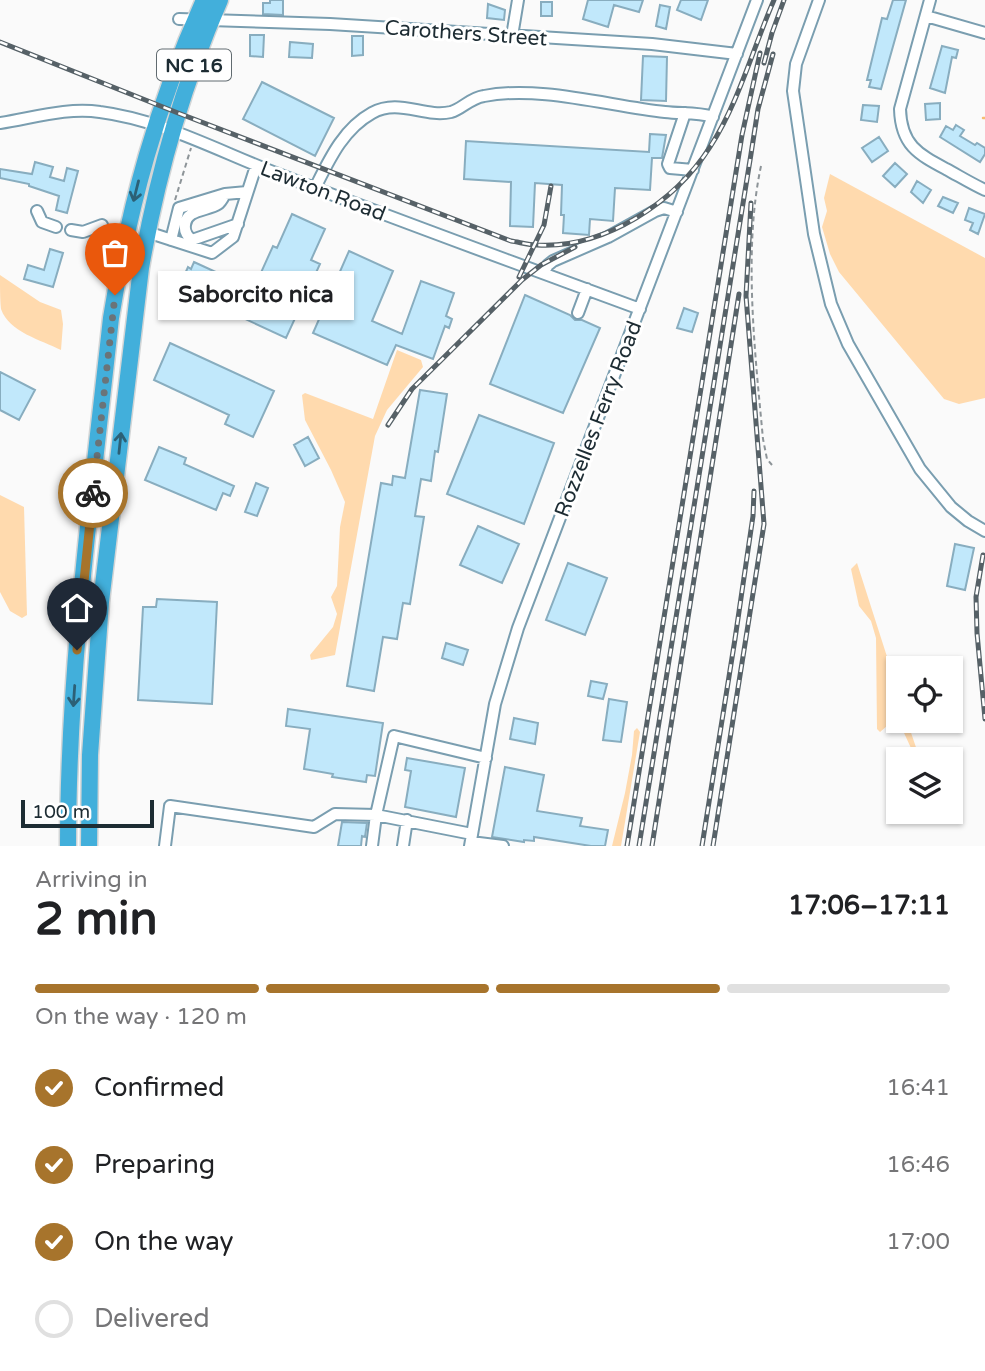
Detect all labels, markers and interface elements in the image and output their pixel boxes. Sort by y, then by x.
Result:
street label: Carothers Street [384,15,548,52]
road number: NC 16 [157,50,231,80]
street label: Lawton Road [257,156,389,227]
one-way arrow [129,179,142,202]
pin [85,223,145,295]
icon: bag [96,234,134,272]
callout: Saborcito nica [157,270,353,320]
text: Saborcito nica [178,281,334,309]
street label: Rozzelles Ferry Road [550,318,647,521]
one-way arrow [113,433,126,455]
courier [58,458,128,528]
icon: bike [74,474,112,512]
pin [47,578,107,650]
icon: home [58,589,96,627]
map controls [886,656,963,824]
button: locate [886,656,963,733]
one-way arrow [67,685,80,707]
button: layers [886,747,963,824]
scale bar [21,797,154,829]
text: 100 m [32,801,90,823]
text: Arriving in [35,866,148,894]
text: 17:06–17:11 [788,890,950,921]
text: 2 min [35,892,158,947]
text: On the way · 120 m [35,1003,247,1031]
icon: check [35,1069,73,1107]
text: Confirmed [94,1072,224,1103]
text: 16:41 [886,1074,950,1102]
icon: check [35,1146,73,1184]
text: Preparing [94,1149,215,1180]
text: 16:46 [886,1151,950,1179]
icon: check [35,1223,73,1261]
text: On the way [94,1226,234,1257]
text: 17:00 [886,1228,950,1256]
text: Delivered [94,1303,210,1334]

